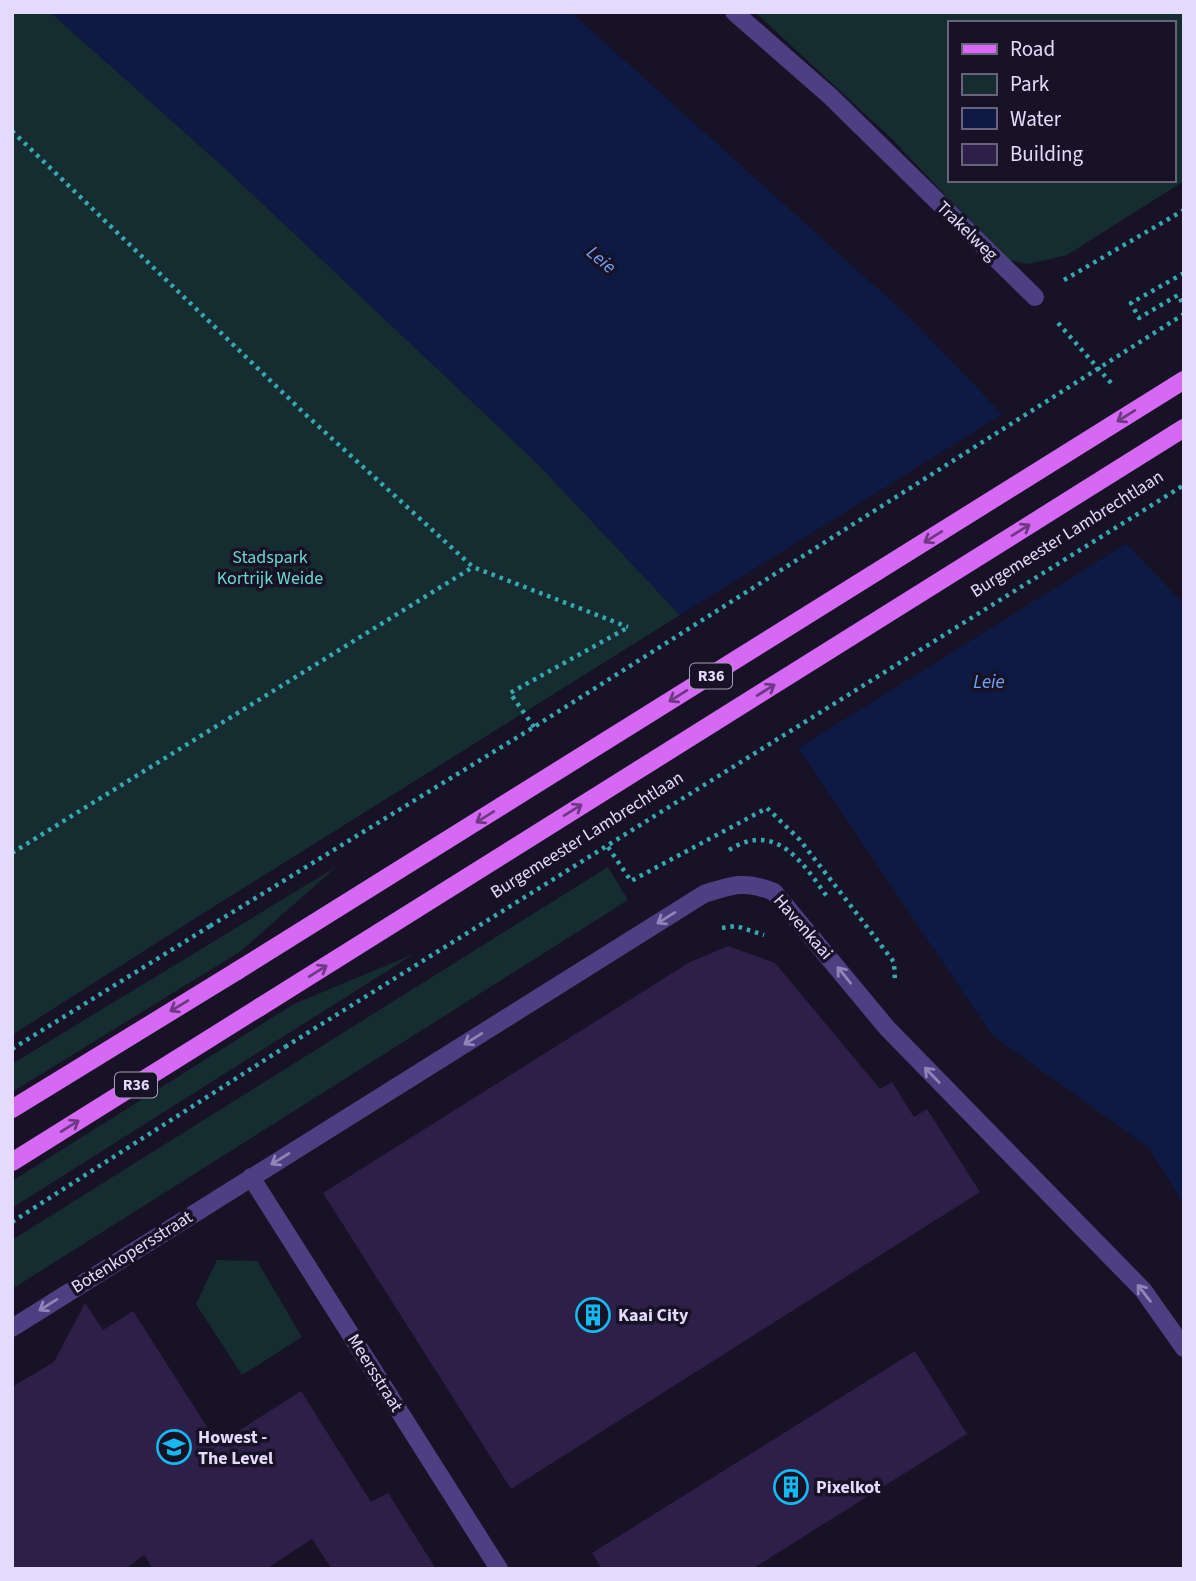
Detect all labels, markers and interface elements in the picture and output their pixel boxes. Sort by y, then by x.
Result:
legend [948,21,1175,182]
text: Road [1010,34,1055,64]
text: Park [1010,69,1050,99]
text: Water [1010,104,1062,134]
text: Building [1010,139,1084,169]
street label: Trakelweg [931,195,1003,267]
water label: Leie [580,240,622,280]
one-way arrow [1116,410,1136,424]
street label: Burgemeester Lambrechtlaan [966,464,1168,604]
one-way arrow [1010,523,1030,537]
one-way arrow [924,529,943,544]
park label: Stadspark Kortrijk Weide [217,545,323,591]
road number: R36 [690,664,732,688]
water label: Leie [973,669,1005,696]
one-way arrow [755,682,775,696]
one-way arrow [668,690,688,704]
street label: Burgemeester Lambrechtlaan [486,765,688,905]
one-way arrow [562,803,582,817]
one-way arrow [475,810,495,824]
street label: Havenkaai [768,889,838,965]
one-way arrow [656,912,676,926]
one-way arrow [308,963,327,978]
one-way arrow [836,967,852,985]
one-way arrow [170,1000,190,1014]
one-way arrow [463,1032,483,1046]
one-way arrow [924,1066,941,1083]
road number: R36 [115,1072,157,1098]
one-way arrow [60,1119,79,1134]
one-way arrow [270,1153,290,1167]
street label: Botenkopersstraat [67,1205,197,1299]
one-way arrow [1137,1284,1152,1302]
building icon: Kaai City [574,1296,612,1334]
one-way arrow [39,1298,59,1312]
place label: Kaai City [618,1303,689,1328]
street label: Meersstraat [341,1329,409,1417]
place label: Howest - The Level [198,1425,273,1471]
school or university icon: Howest - The Level [155,1428,193,1466]
building icon: Pixelkot [772,1468,810,1506]
place label: Pixelkot [816,1475,881,1500]

